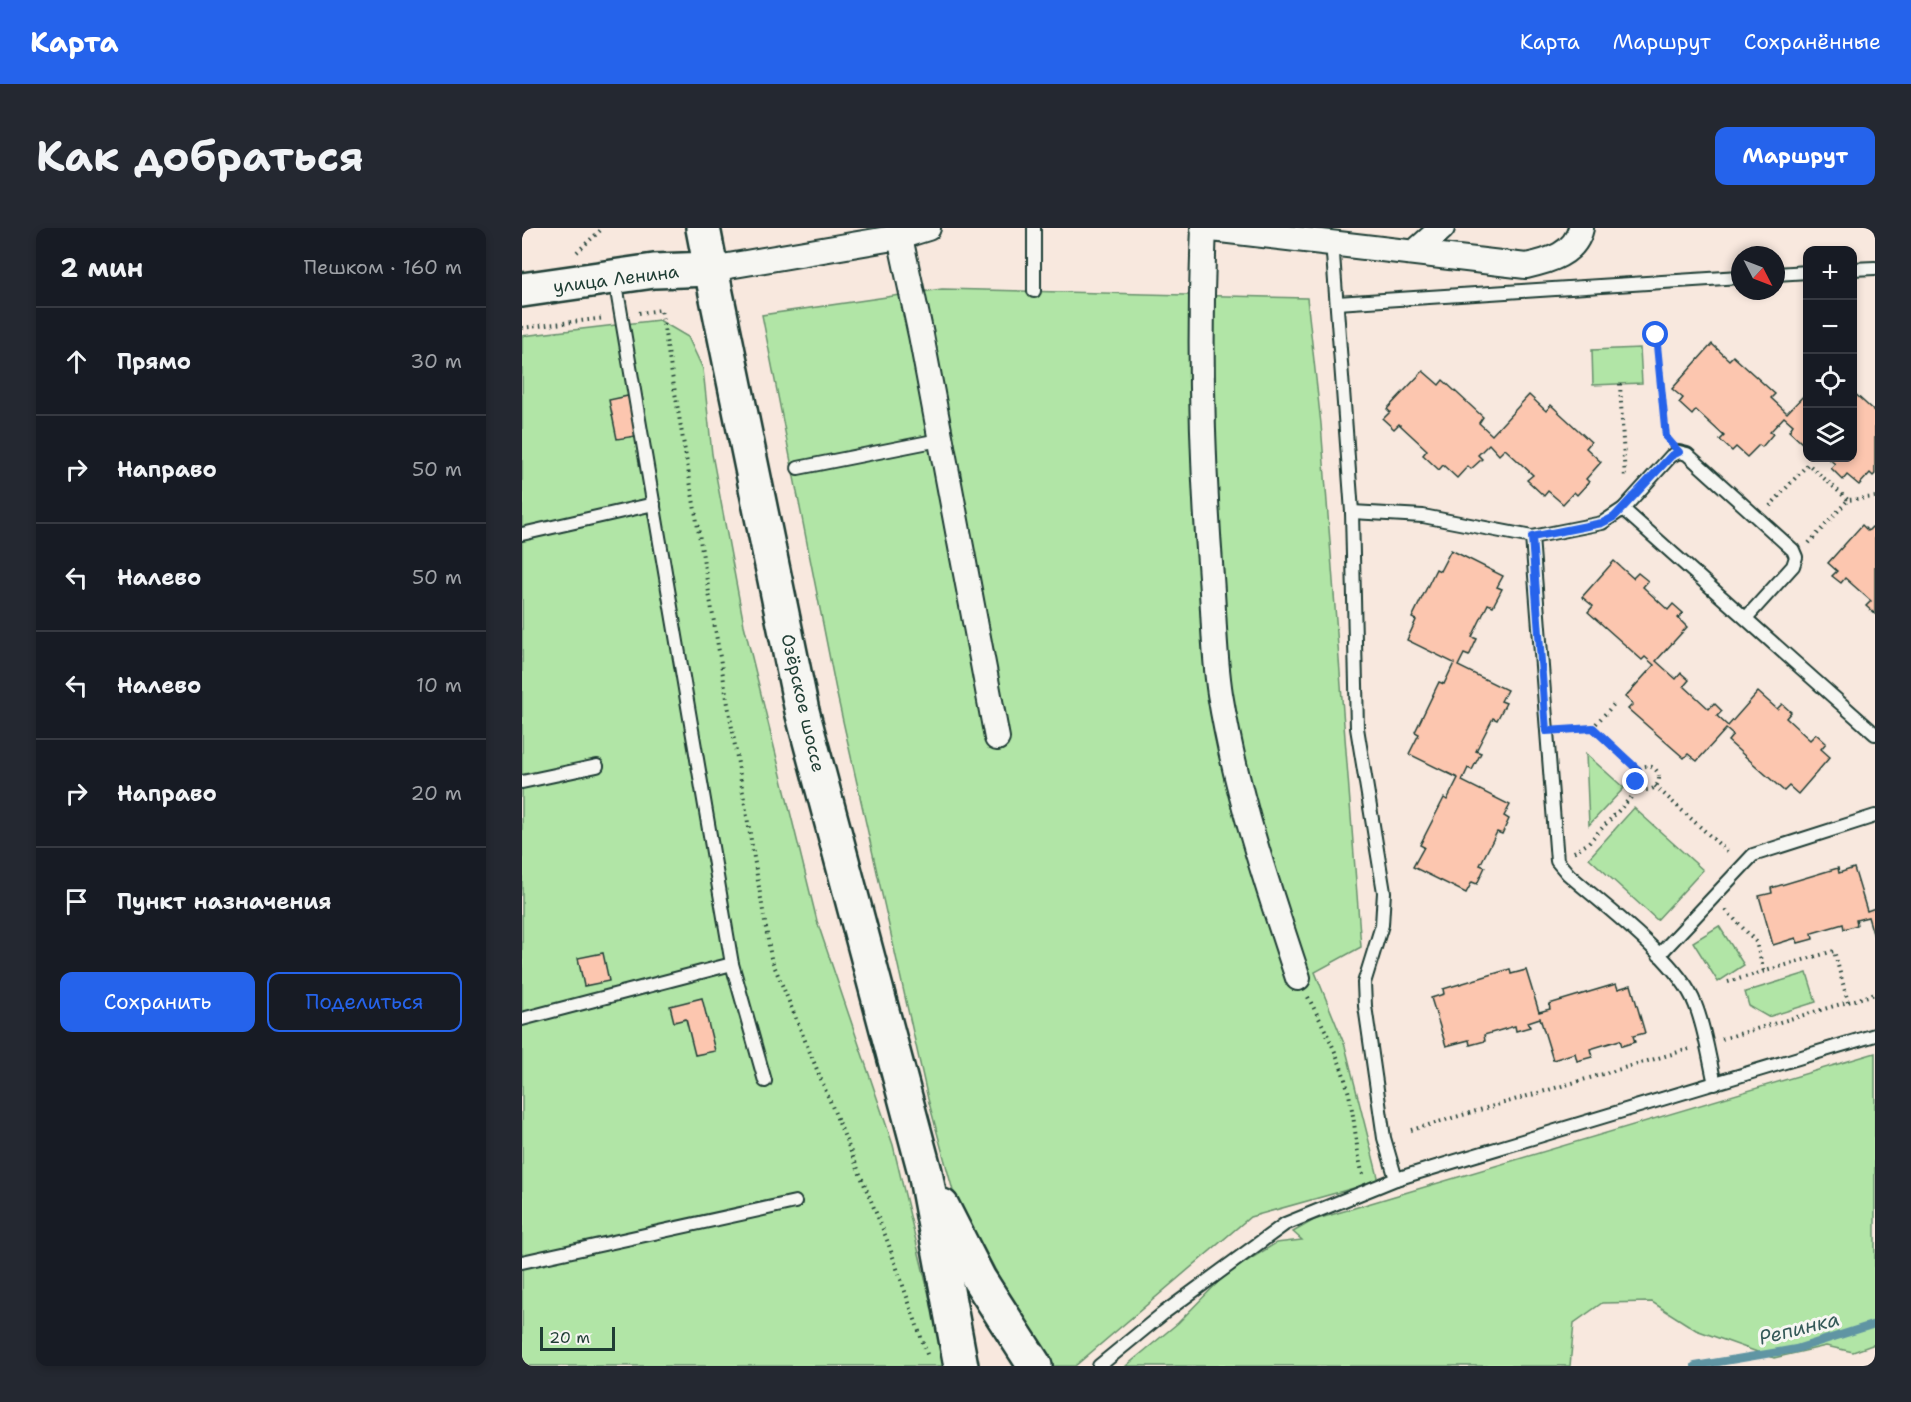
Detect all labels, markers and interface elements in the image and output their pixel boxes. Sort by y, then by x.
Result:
text: Карта [30,23,119,61]
text: Карта [1520,28,1580,56]
text: Маршрут [1613,28,1711,56]
text: Сохранённые [1744,28,1881,56]
button: Маршрут [1715,127,1875,185]
text: Как добраться [36,128,364,184]
north arrow [1731,246,1785,300]
map controls [1803,246,1857,462]
button: + [1803,246,1857,300]
text: 2 мин [60,250,143,285]
text: Пешком · 160 m [304,254,462,280]
street label: улица Ленина [552,259,680,299]
button: − [1803,300,1857,354]
route start [1642,321,1668,347]
icon: ahead [60,345,93,378]
text: Прямо [117,347,191,376]
text: 30 m [410,348,462,374]
button: locate [1803,354,1857,408]
button: layers [1803,408,1857,462]
icon: right [60,453,93,486]
text: Направо [117,455,217,484]
text: 50 m [412,456,462,482]
icon: left [60,561,93,594]
text: Налево [117,563,201,592]
text: 50 m [412,564,462,590]
street label: Озёрское шоссе [775,631,831,775]
icon: left [60,669,93,702]
text: Налево [117,671,201,700]
text: 10 m [416,672,462,698]
route end [1622,768,1648,794]
icon: right [60,777,93,810]
text: Направо [117,779,217,808]
text: 20 m [411,780,462,806]
icon: arrive [60,885,93,918]
text: Пункт назначения [117,887,331,916]
button: Сохранить [60,972,255,1032]
button: Поделиться [267,972,462,1032]
water label: Репинка [1756,1305,1842,1351]
scale bar [540,1324,615,1352]
text: 20 m [549,1327,590,1348]

